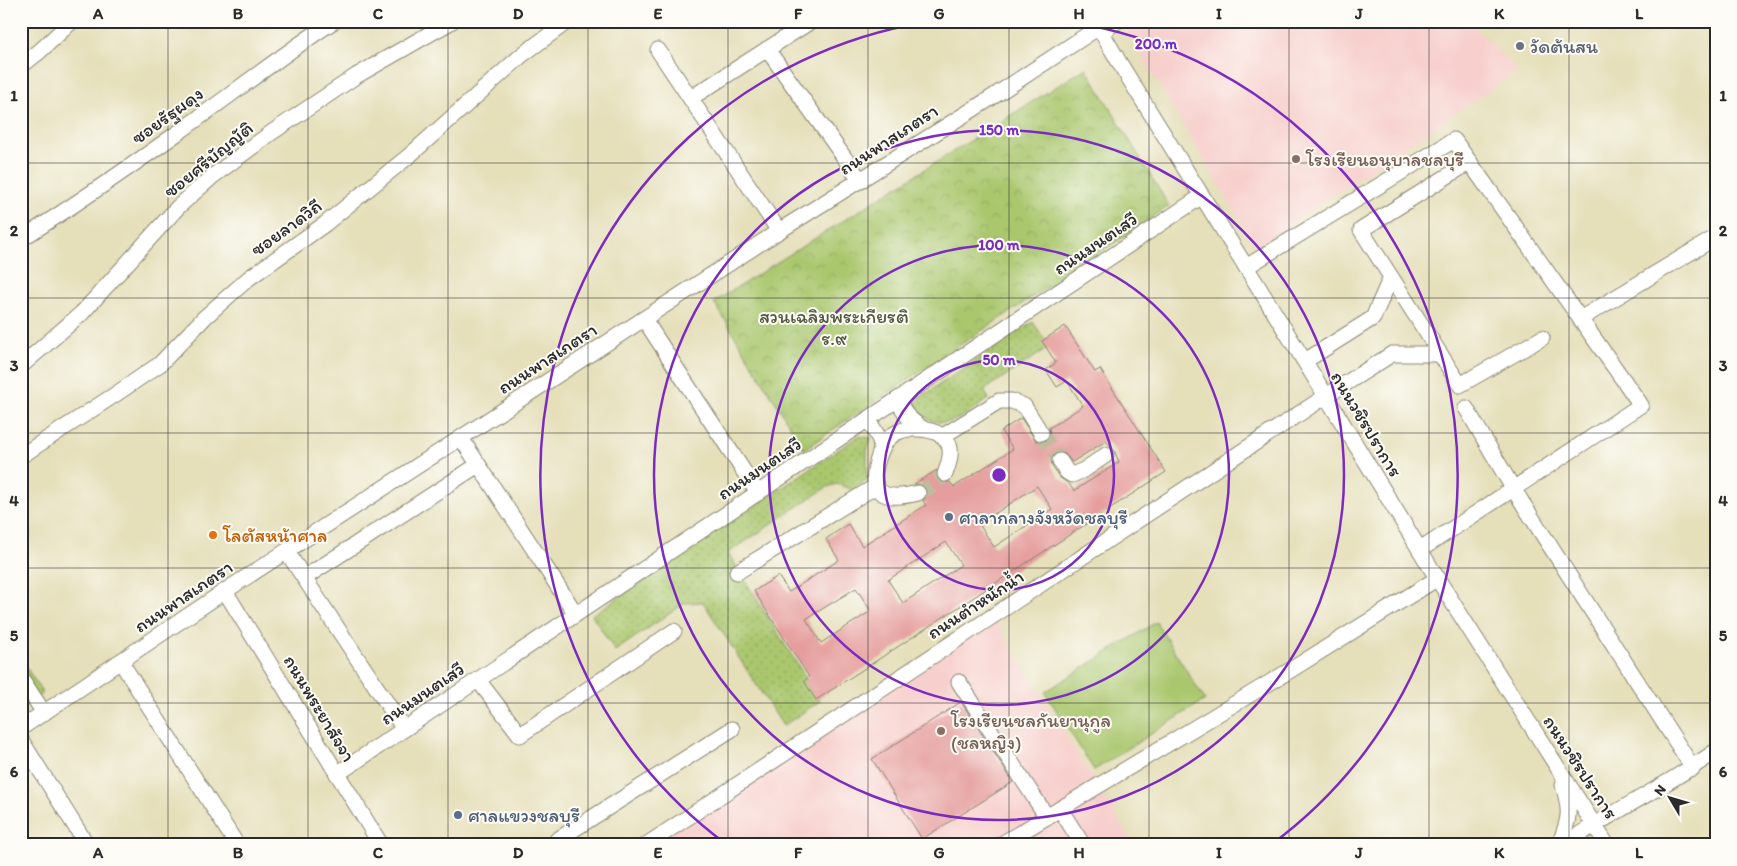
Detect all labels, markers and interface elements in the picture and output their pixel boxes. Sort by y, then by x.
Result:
text: A [92,4,104,23]
text: B [233,4,244,23]
text: C [373,4,384,23]
text: D [513,4,524,23]
text: E [654,4,663,23]
text: F [794,4,803,23]
text: G [933,4,945,23]
text: H [1073,4,1085,23]
text: I [1216,4,1222,23]
text: J [1354,4,1363,23]
text: K [1494,4,1505,23]
text: L [1635,4,1644,23]
text: 200 m [1135,35,1178,53]
place label: วัดต้นสน [1530,35,1598,58]
marker: วัดต้นสน [1514,40,1526,52]
street label: ซอยรัฐผดุง [127,82,208,150]
text: 1 [10,86,18,105]
text: 1 [1719,86,1727,105]
street label: ถนนพาสเภตรา [834,99,942,180]
street label: ซอยศรีบัญญัติ [159,116,258,202]
text: 150 m [979,121,1019,139]
place label: โรงเรียนอนุบาลชลบุรี [1305,148,1464,172]
marker: โรงเรียนอนุบาลชลบุรี [1290,153,1302,165]
street label: ซอยลาดวิถี [246,194,326,261]
street label: ถนนมนตเสวี [1049,207,1142,280]
text: 2 [10,221,19,240]
text: 2 [1719,221,1728,240]
text: 100 m [978,236,1020,254]
park label: สวนเฉลิมพระเกียรติ ร.๙ [759,305,909,350]
street label: ถนนพาสเภตรา [493,318,601,399]
text: 50 m [982,351,1016,369]
text: 3 [10,356,19,375]
text: 3 [1719,356,1728,375]
street label: ถนนวชิรปราการ [1326,367,1407,482]
street label: ถนนมนตเสวี [713,432,806,505]
centre of rings [990,466,1008,484]
text: 4 [9,491,19,510]
text: 4 [1718,491,1728,510]
place label: ศาลากลางจังหวัดชลบุรี [959,506,1128,530]
marker: ศาลากลางจังหวัดชลบุรี [943,511,955,523]
place label: โลตัสหน้าศาล [222,524,328,547]
marker: โลตัสหน้าศาล [207,529,219,541]
street label: ถนนพาสเภตรา [130,555,237,638]
street label: ถนนตำหนักน้ำ [923,565,1028,644]
text: 5 [10,626,19,645]
text: 5 [1719,626,1728,645]
street label: ถนนพระยาสัจจา [279,651,360,766]
street label: ถนนมนตเสวี [376,657,469,730]
place label: โรงเรียนชลกันยานุกูล (ชลหญิง) [950,709,1111,754]
street label: ถนนวชิรปราการ [1538,711,1623,824]
marker: โรงเรียนชลกันยานุกูล (ชลหญิง) [935,725,947,737]
text: 6 [10,762,19,781]
text: 6 [1719,762,1728,781]
north arrow [1644,774,1694,824]
text: N [1651,781,1670,799]
place label: ศาลแขวงชลบุรี [468,804,580,828]
marker: ศาลแขวงชลบุรี [452,809,464,821]
text: A [92,843,104,862]
text: B [233,843,244,862]
text: C [373,843,384,862]
text: D [513,843,524,862]
text: E [654,843,663,862]
text: F [794,843,803,862]
text: G [933,843,945,862]
text: H [1073,843,1085,862]
text: I [1216,843,1222,862]
text: J [1354,843,1363,862]
text: K [1494,843,1505,862]
text: L [1635,843,1644,862]

